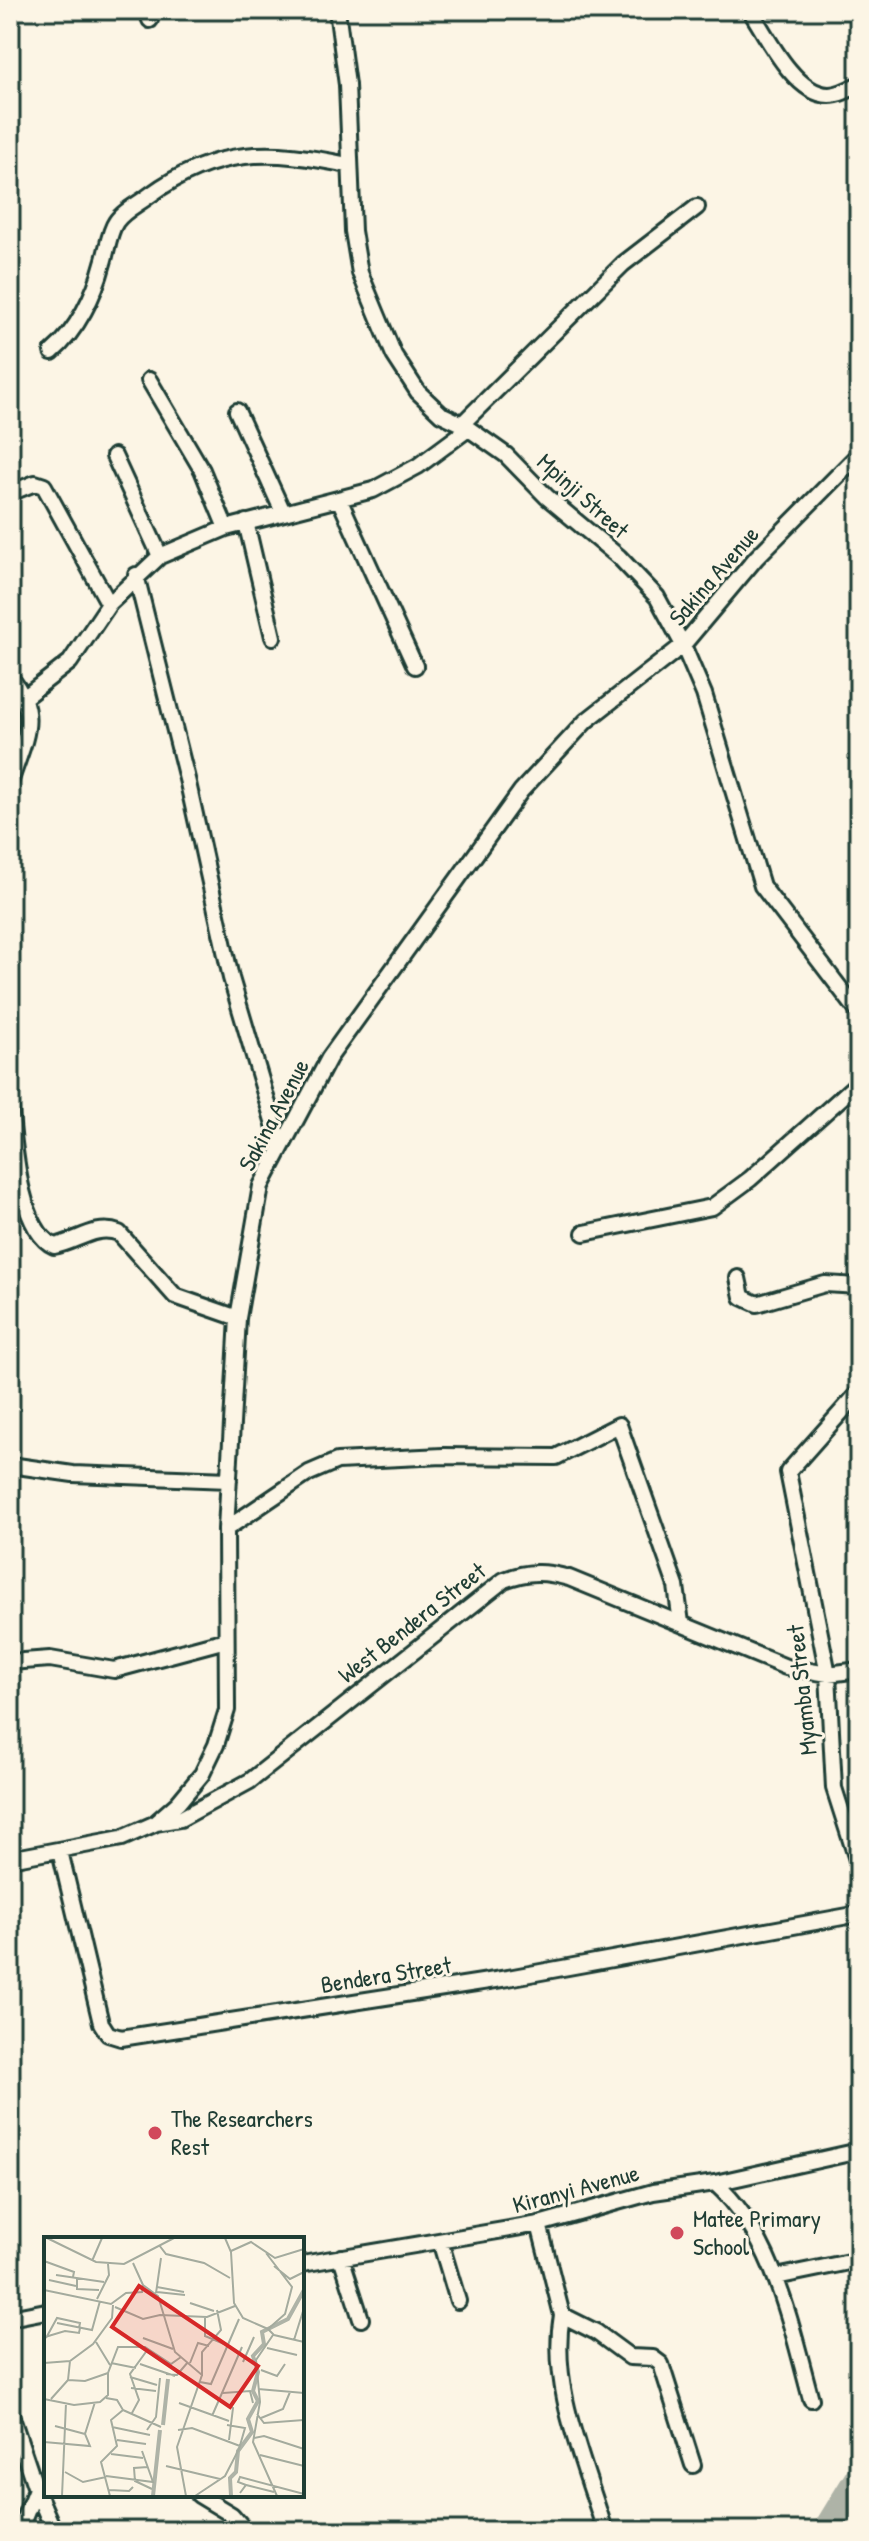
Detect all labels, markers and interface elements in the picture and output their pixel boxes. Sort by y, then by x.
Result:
street label: Mpinji Street [531,445,637,546]
street label: Sakina Avenue [661,518,766,632]
street label: Sakina Avenue [230,1053,316,1176]
street label: West Bendera Street [331,1554,492,1690]
street label: Myamba Street [778,1623,824,1757]
street label: Bendera Street [318,1948,454,2000]
place label: The Researchers Rest [171,2102,313,2162]
marker: The Researchers Rest [146,2124,164,2142]
street label: Kiranyi Avenue [509,2156,643,2220]
place label: Matee Primary School [693,2202,821,2262]
marker: Matee Primary School [668,2224,686,2242]
inset map [44,2237,304,2497]

